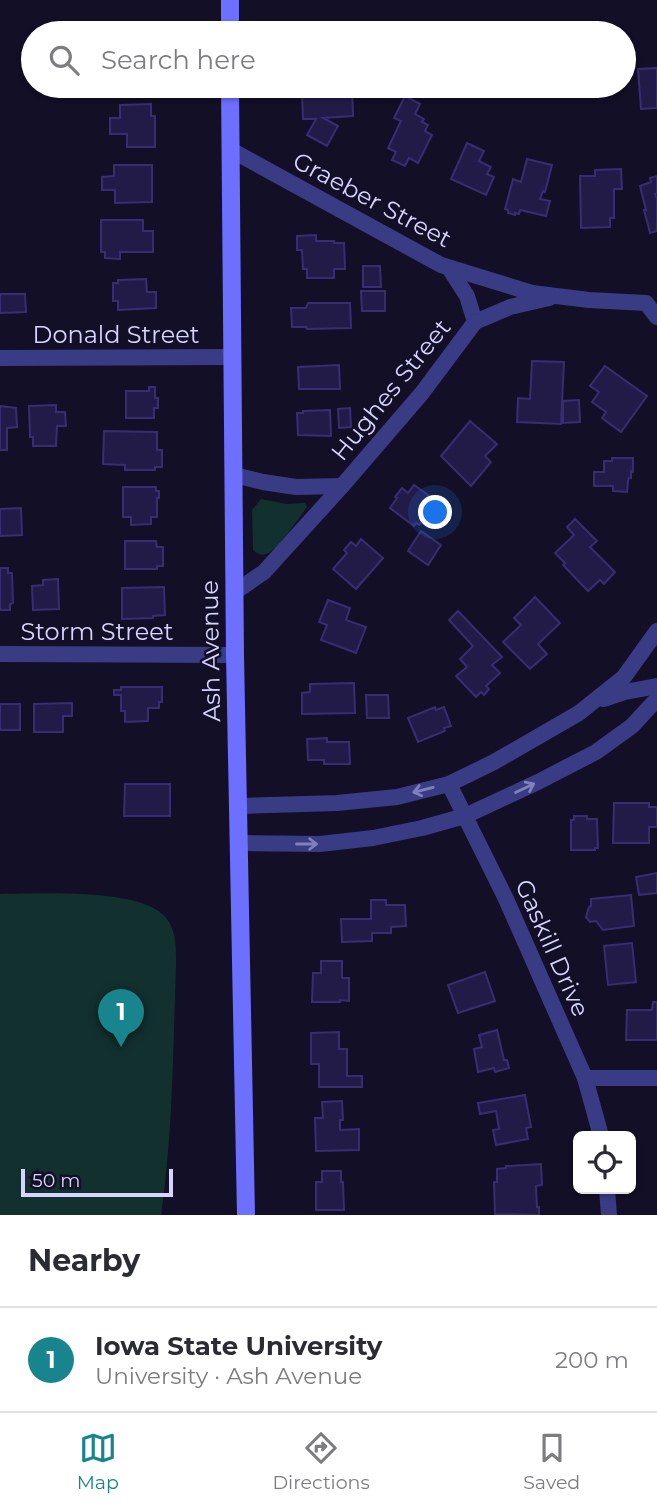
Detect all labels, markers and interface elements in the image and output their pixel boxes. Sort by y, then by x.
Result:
search box [21,21,636,98]
icon: search [45,41,83,79]
text: Search here [101,44,256,76]
street label: Graeber Street [288,146,457,254]
street label: Hughes Street [325,313,457,466]
street label: Donald Street [33,320,200,349]
your location [418,495,452,529]
street label: Ash Avenue [195,580,226,722]
street label: Storm Street [21,617,174,646]
one-way arrow [514,781,535,794]
one-way arrow [412,784,435,797]
one-way arrow [295,837,318,851]
street label: Gaskill Drive [509,875,596,1021]
pin: 1 [98,989,144,1047]
map controls [573,1131,636,1194]
button: locate [573,1131,636,1194]
scale bar [21,1166,173,1198]
text: 50 m [32,1169,80,1192]
text: Nearby [28,1242,140,1279]
text: Iowa State University [95,1330,382,1362]
text: 1 [46,1346,56,1374]
text: 200 m [555,1346,629,1374]
text: University · Ash Avenue [95,1362,362,1390]
tab: Map [77,1429,119,1494]
tab: Directions [272,1429,370,1494]
tab: Saved [523,1429,580,1494]

